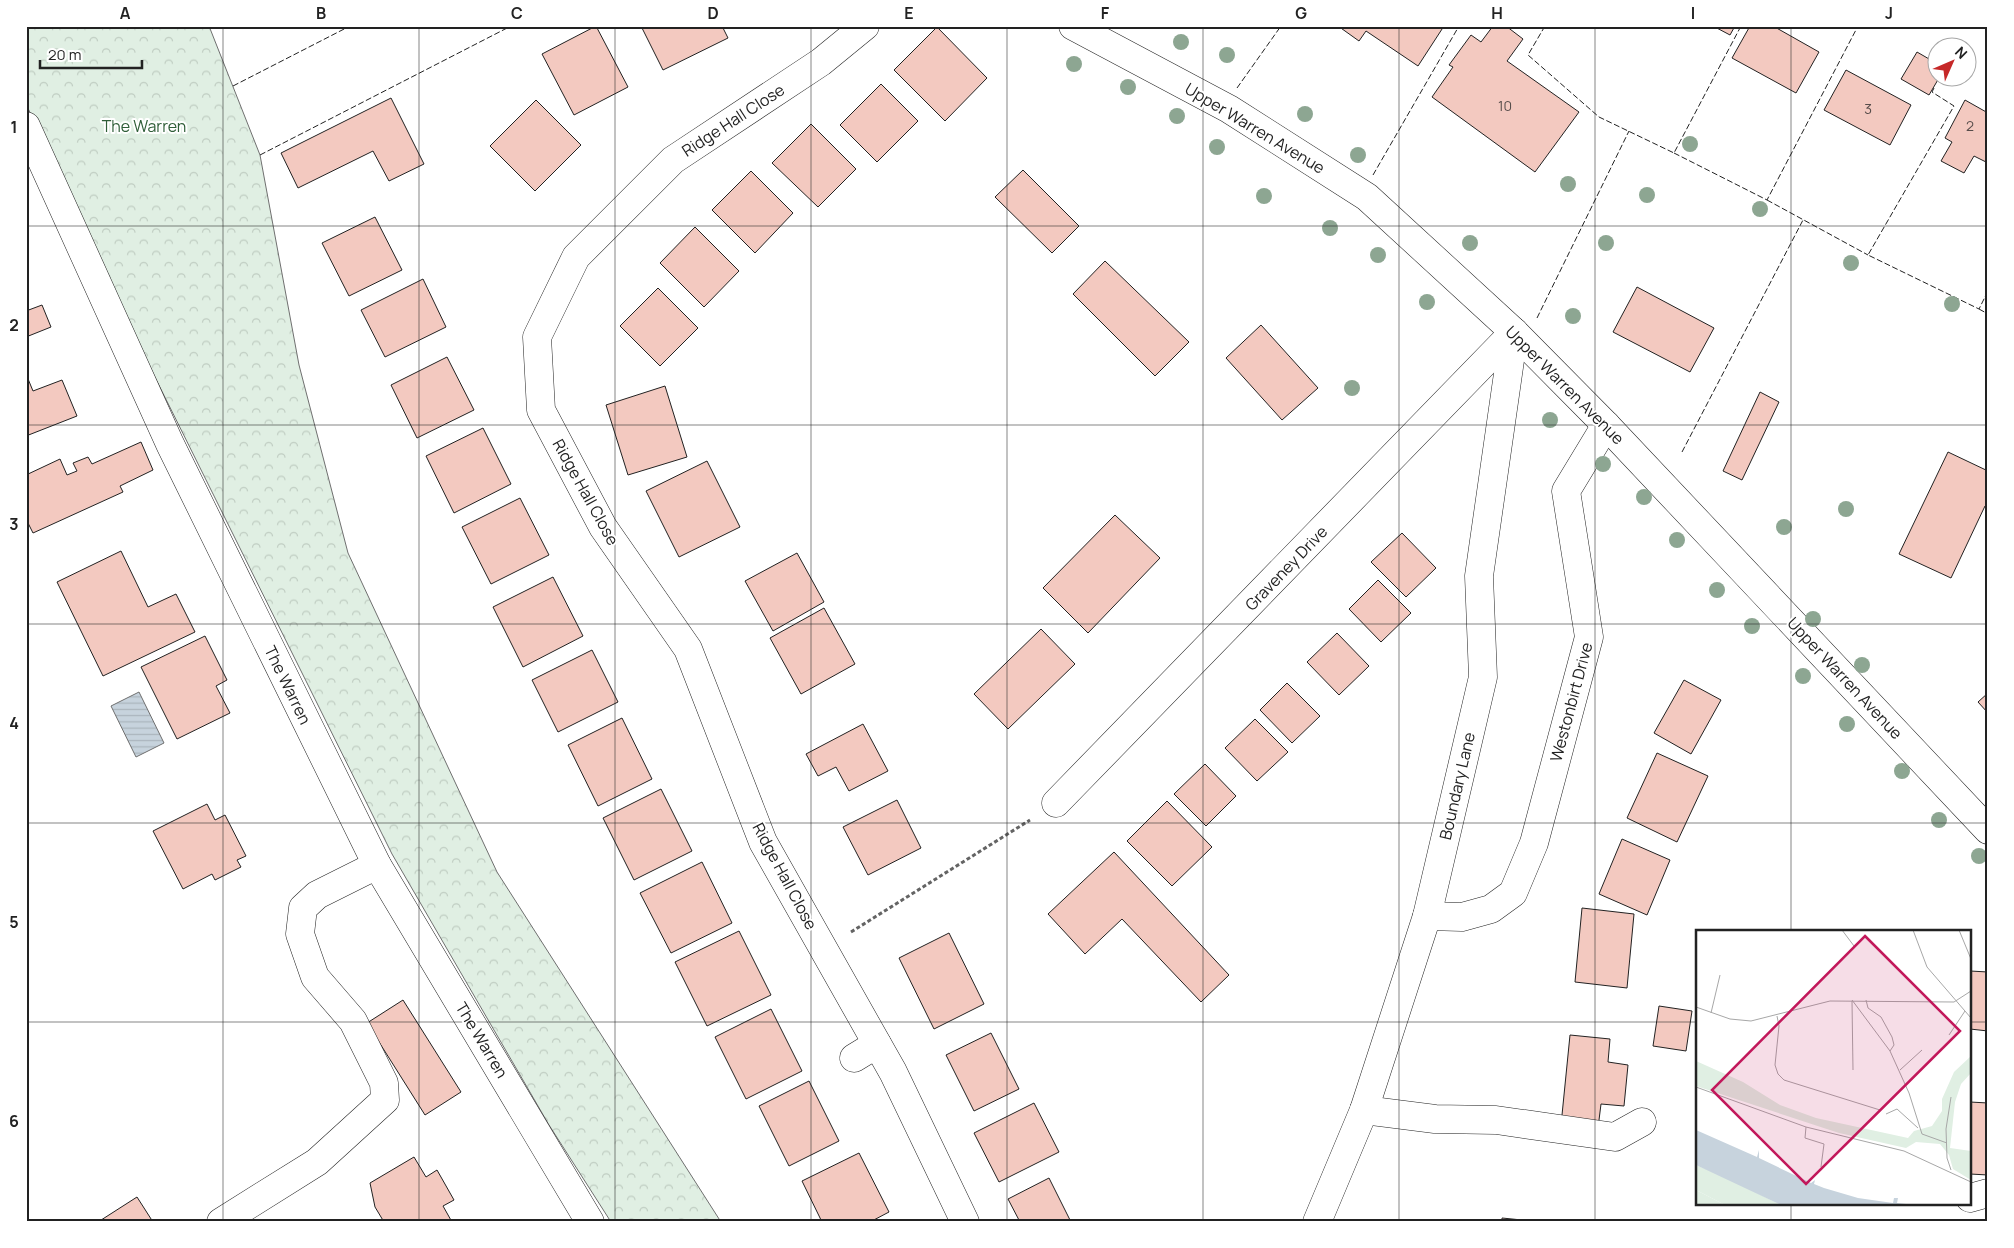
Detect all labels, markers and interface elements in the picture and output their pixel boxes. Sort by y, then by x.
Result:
text: A [120,2,131,24]
text: B [316,2,326,24]
text: C [511,2,523,24]
text: D [707,2,719,24]
text: E [904,2,914,24]
text: F [1101,2,1110,24]
text: G [1295,2,1307,24]
text: H [1491,2,1503,24]
text: I [1691,2,1695,24]
text: J [1885,2,1893,24]
scale bar [40,38,142,70]
north arrow [1926,38,1976,88]
text: N [1951,42,1972,63]
text: 20 m [48,44,81,65]
street label: Upper Warren Avenue [1181,77,1329,179]
street label: Ridge Hall Close [677,79,789,161]
house number: 10 [1498,96,1512,115]
house number: 3 [1864,99,1872,118]
park label: The Warren [102,115,186,137]
text: 1 [10,116,18,138]
house number: 2 [1966,116,1974,135]
text: 2 [9,314,19,336]
street label: Upper Warren Avenue [1501,321,1629,449]
street label: Ridge Hall Close [548,435,624,549]
text: 3 [9,513,19,535]
street label: Graveney Drive [1240,521,1332,615]
street label: Upper Warren Avenue [1783,612,1907,744]
street label: Westonbirt Drive [1544,640,1598,764]
street label: The Warren [260,642,316,728]
text: 4 [9,712,19,734]
street label: Boundary Lane [1434,730,1480,842]
street label: Ridge Hall Close [748,819,822,933]
text: 5 [9,911,19,933]
inset map [1696,930,1972,1206]
street label: The Warren [451,998,513,1082]
text: 6 [9,1110,19,1132]

